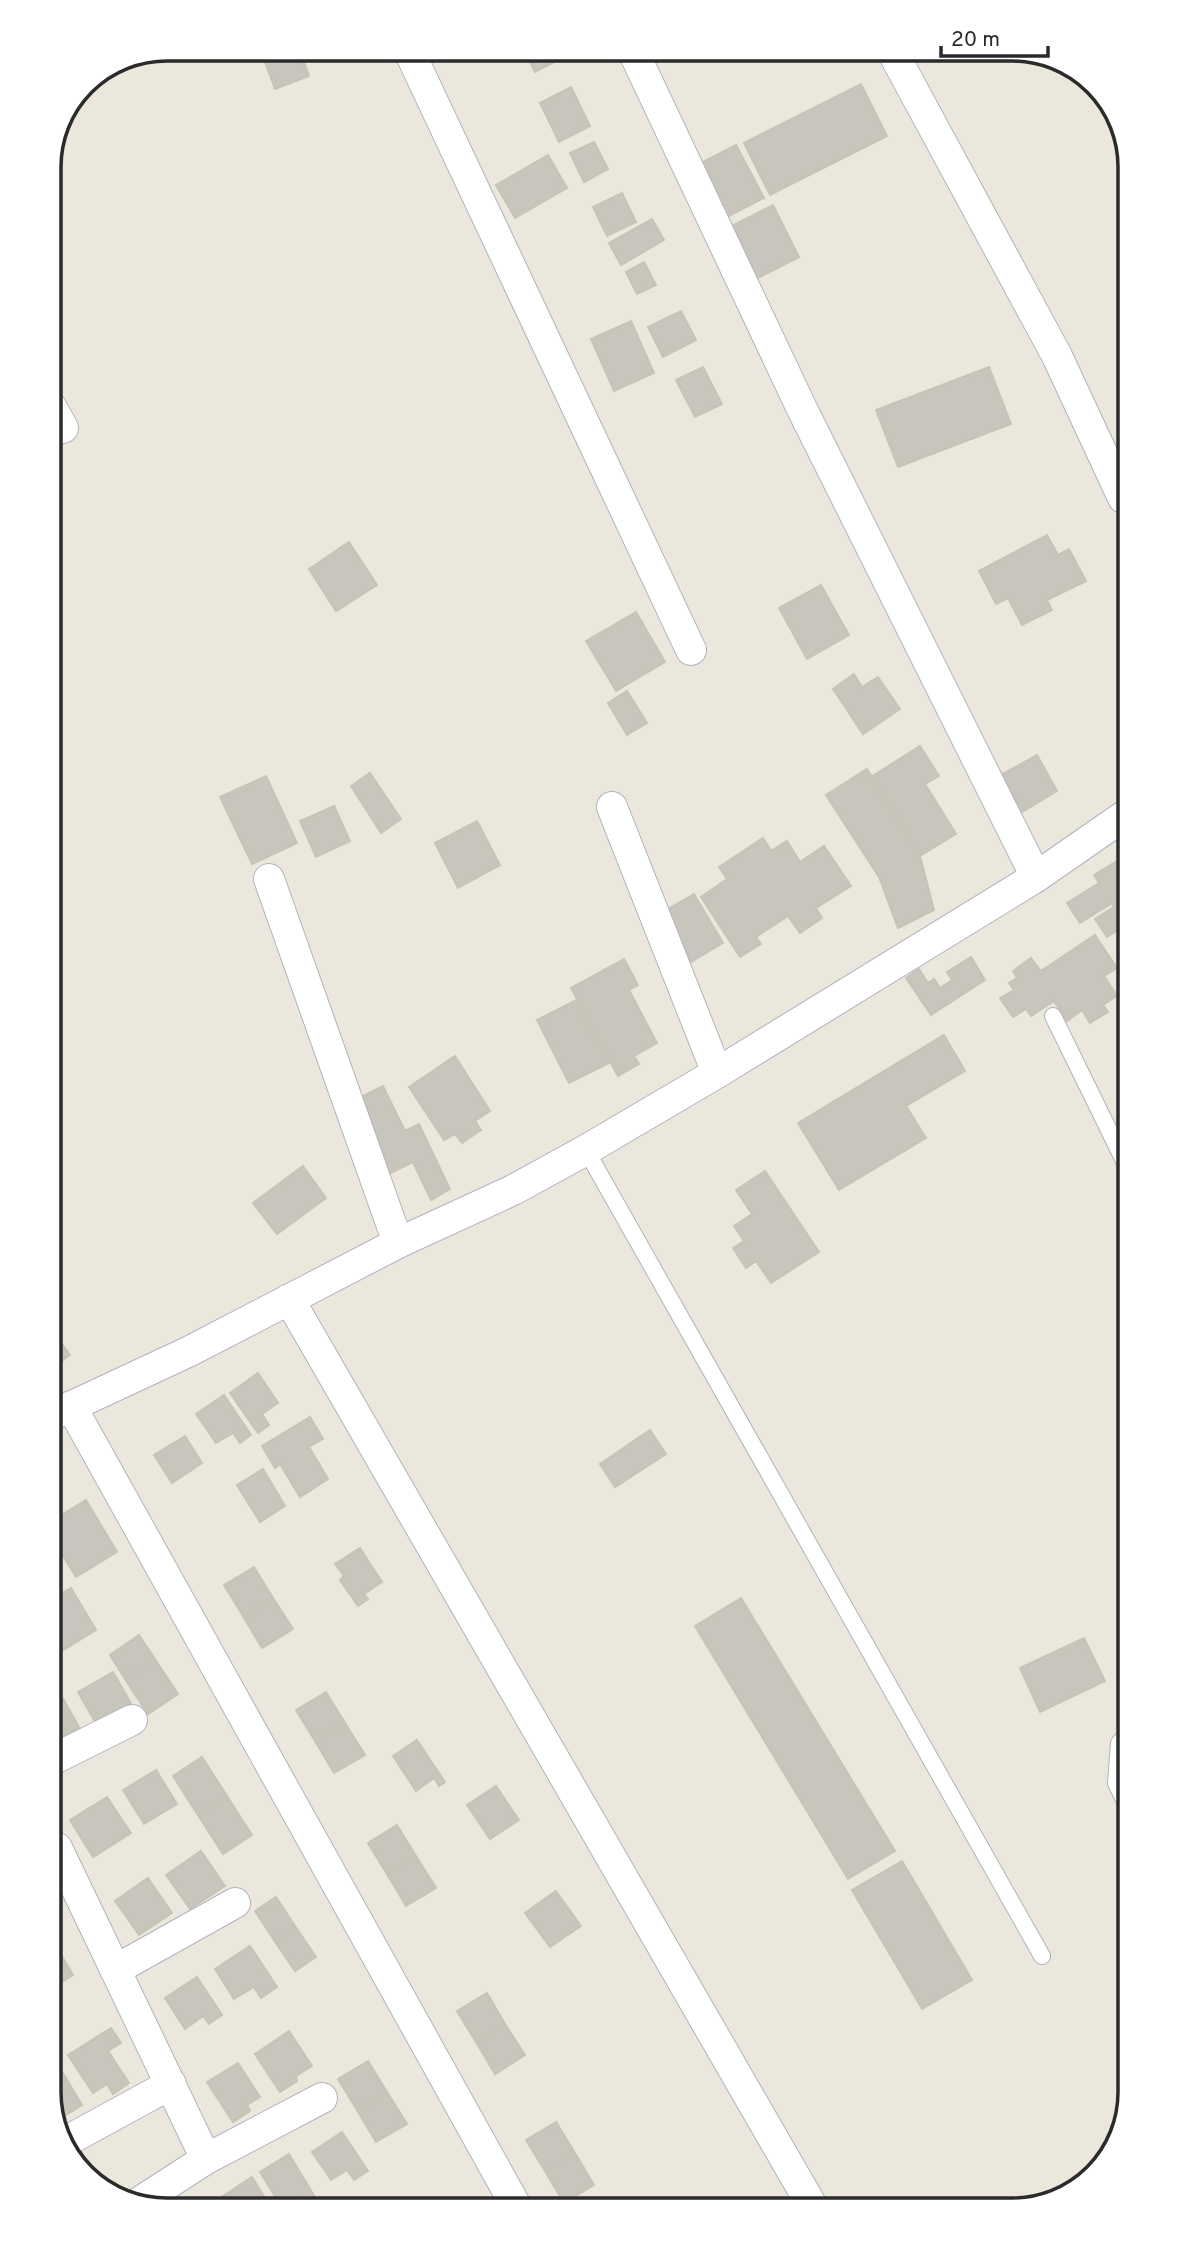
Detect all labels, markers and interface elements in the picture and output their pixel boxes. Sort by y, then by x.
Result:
scale bar [941,14,1048,58]
text: 20 m [951,27,1000,54]

